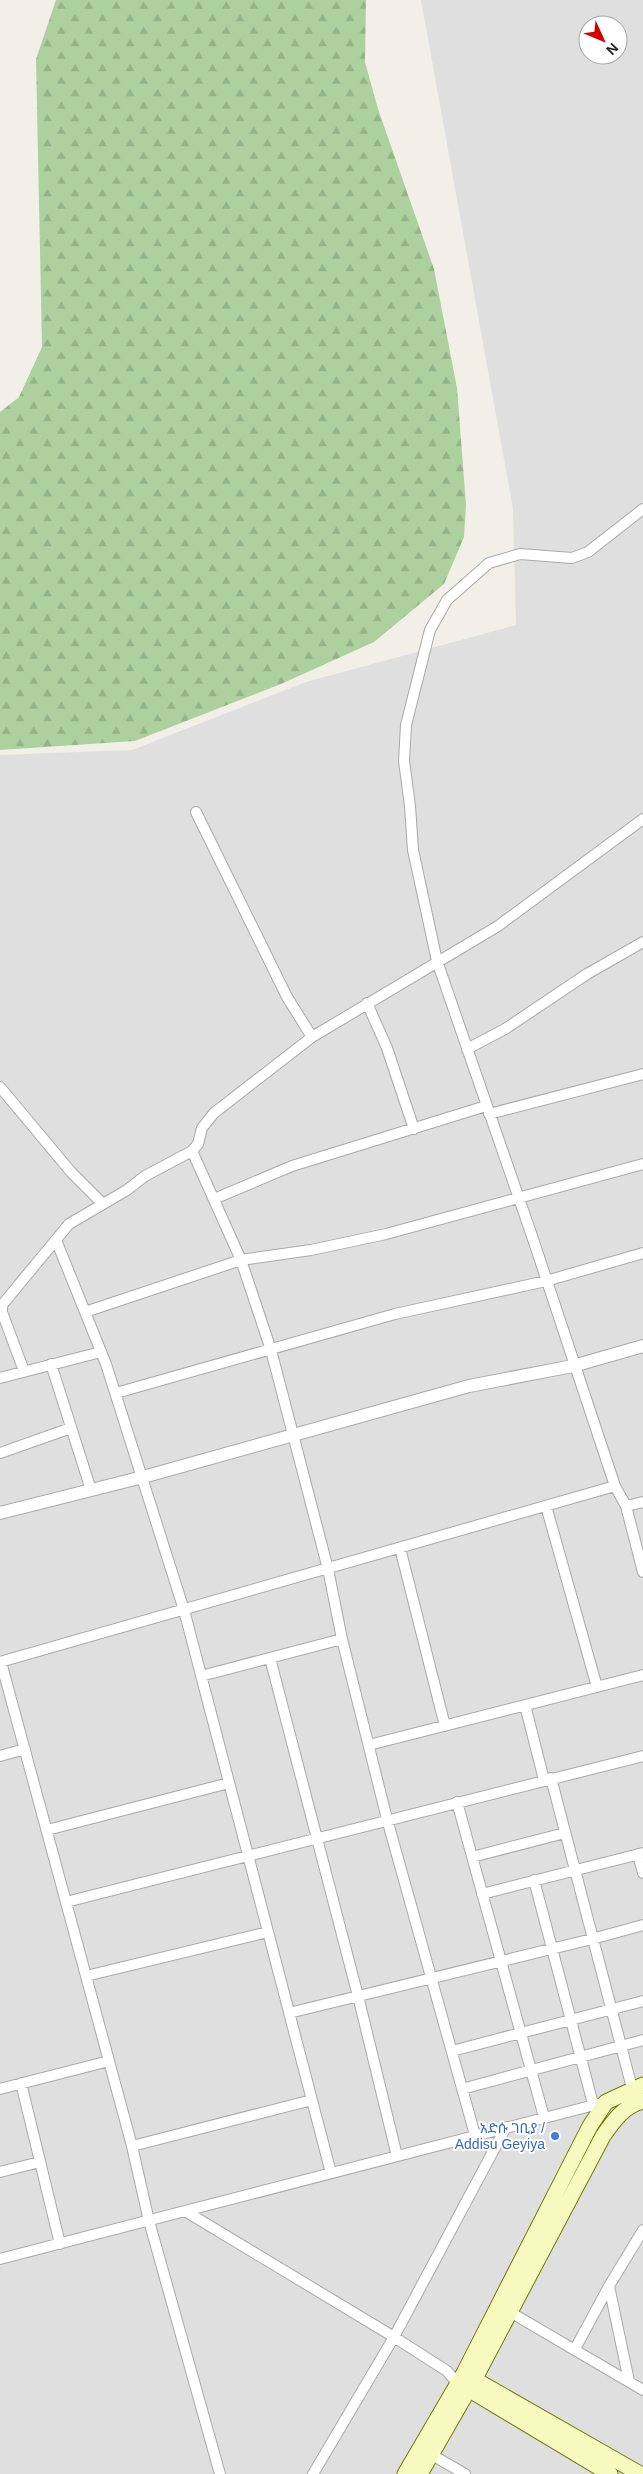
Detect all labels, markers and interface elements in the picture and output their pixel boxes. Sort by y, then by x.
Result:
north arrow [578,15,628,65]
text: N [603,40,622,58]
place label: አድሱ ገቢያ / Addisu Geyiya [455,2120,545,2152]
marker: አድሱ ገቢያ / Addisu Geyiya [549,2130,561,2142]

